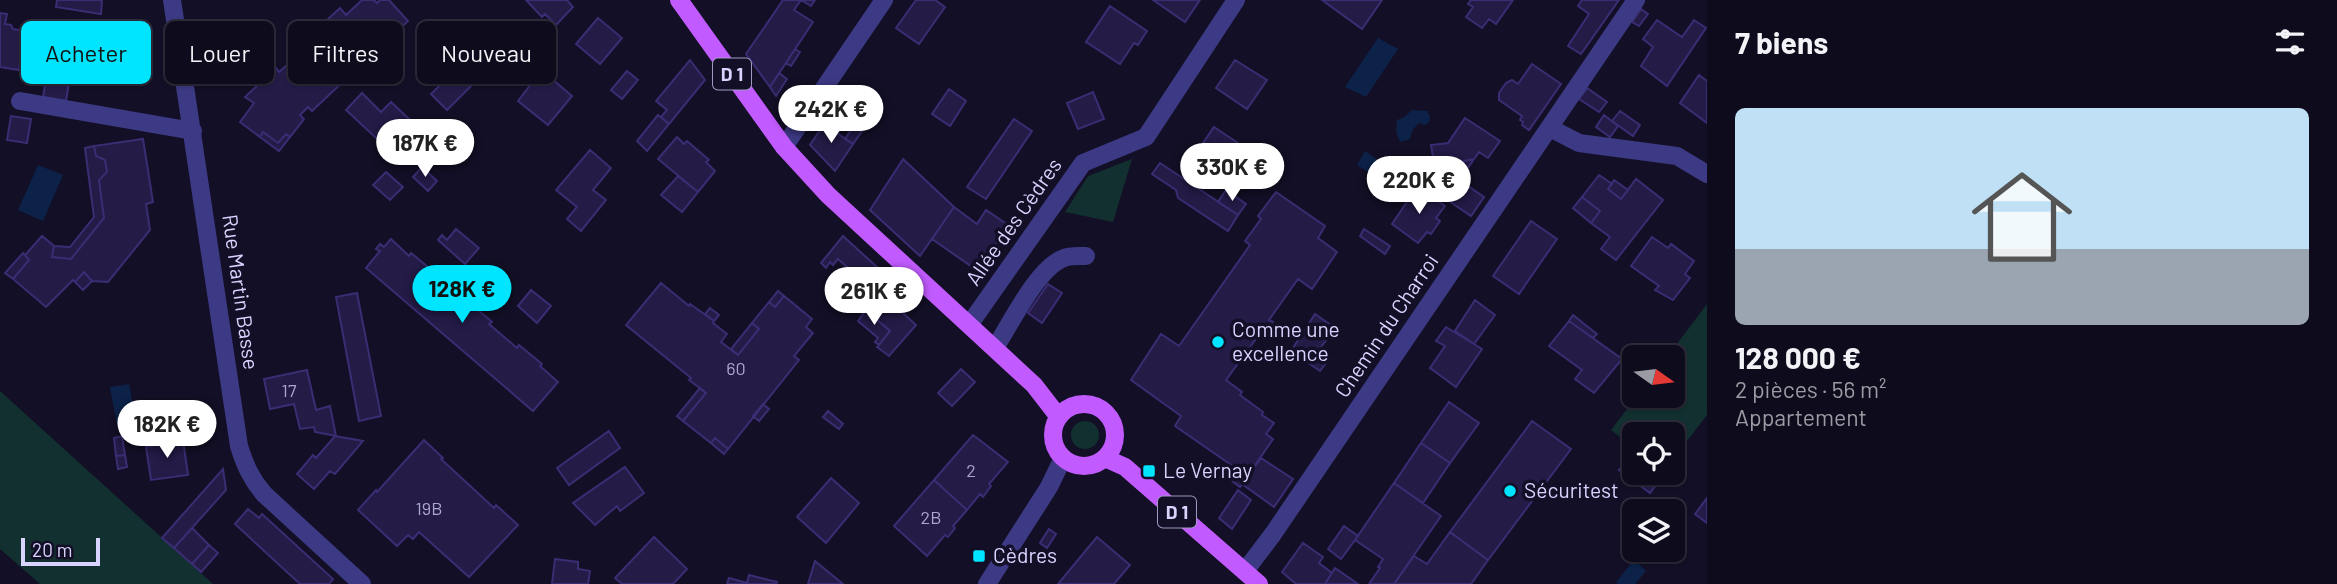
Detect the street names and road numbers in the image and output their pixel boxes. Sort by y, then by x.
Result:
road number: D 1 [713,58,751,90]
street label: Allée des Cèdres [960,153,1066,290]
street label: Rue Martin Basse [218,213,265,371]
street label: Chemin du Charroi [1329,249,1443,401]
road number: D 1 [1158,496,1196,527]

